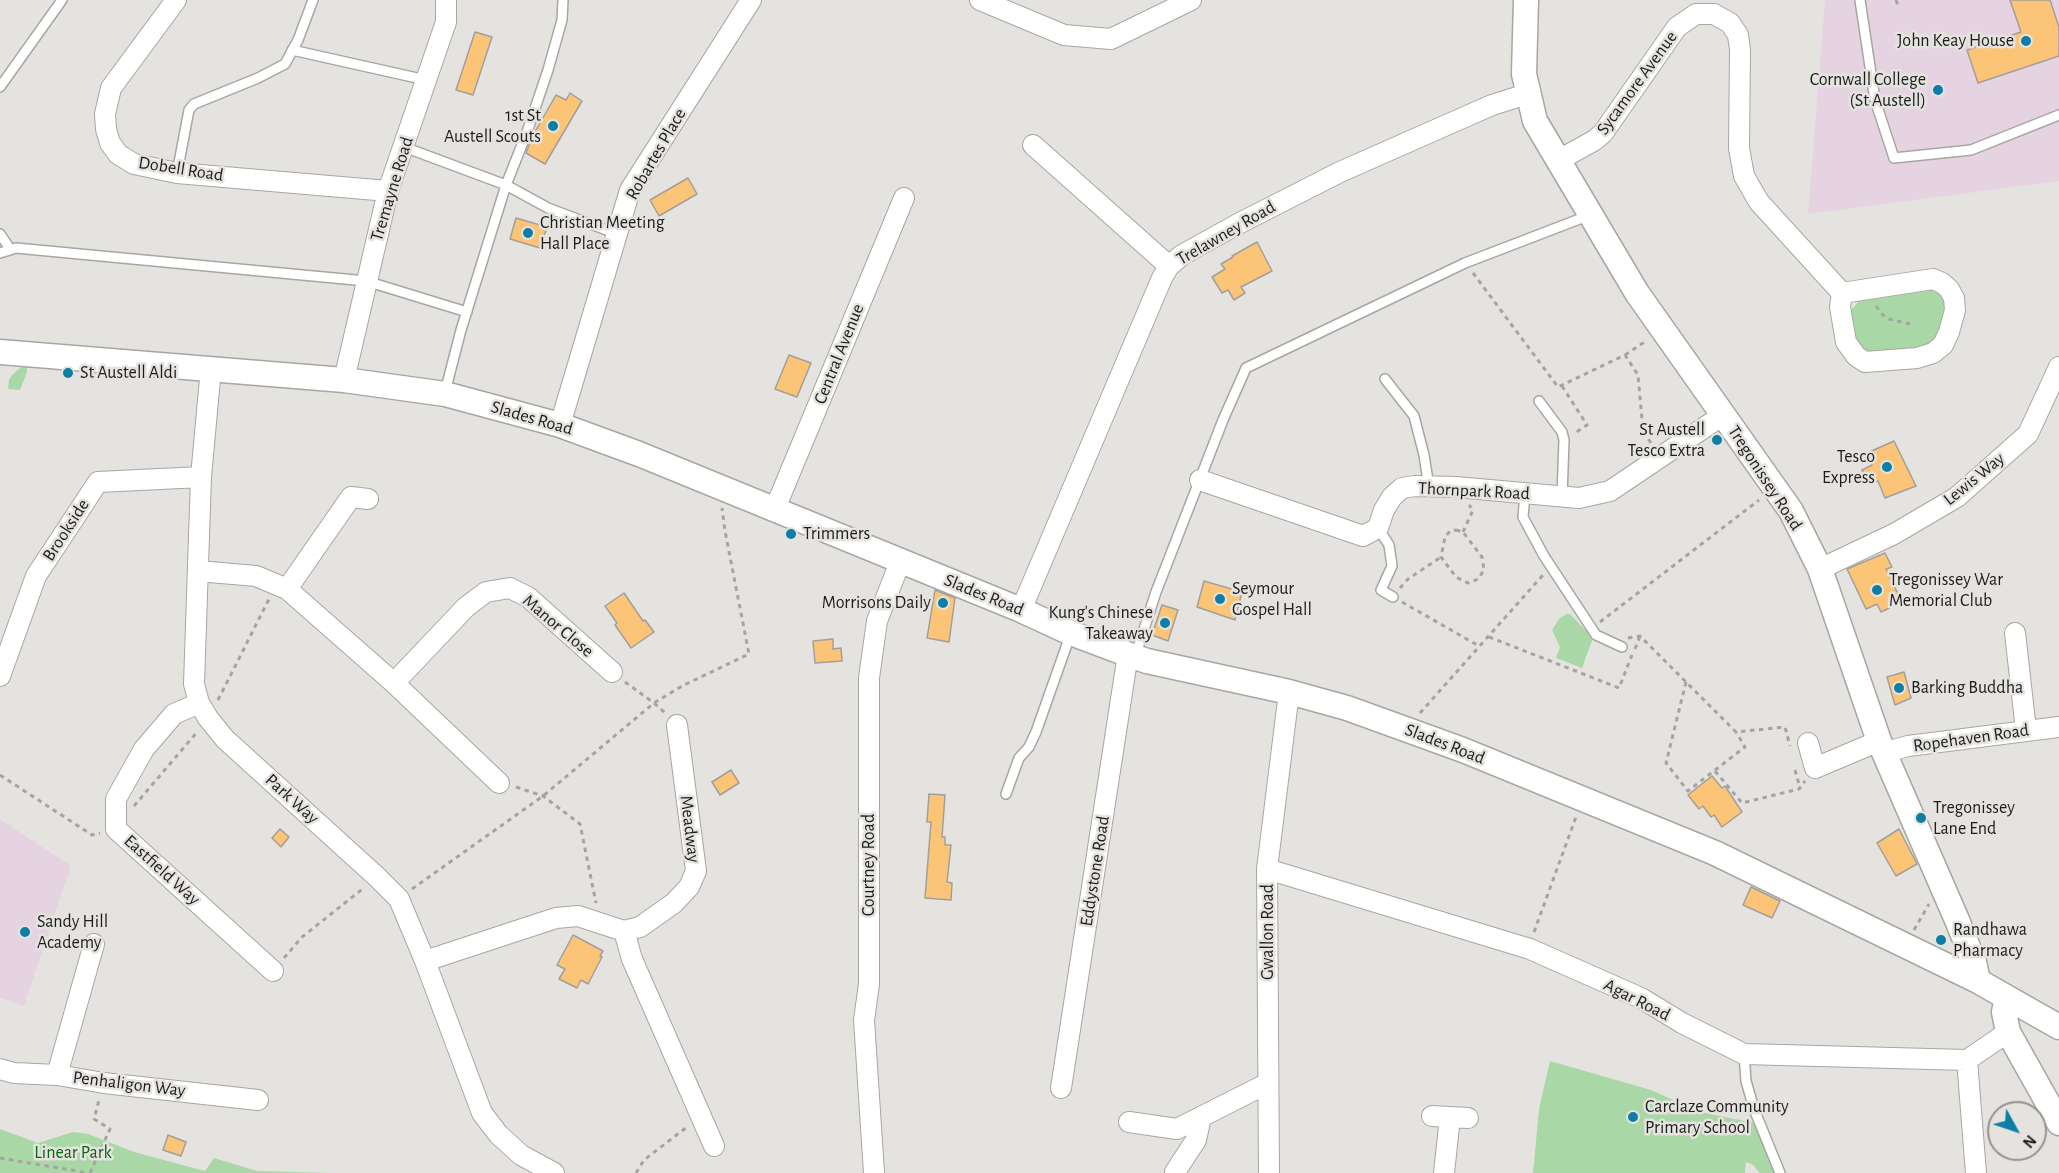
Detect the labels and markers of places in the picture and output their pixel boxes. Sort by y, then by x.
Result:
place label: John Keay House [1897,30,2014,52]
marker: John Keay House [2019,34,2033,48]
place label: Cornwall College (St Austell) [1810,69,1926,112]
marker: Cornwall College (St Austell) [1931,83,1945,97]
place label: 1st St Austell Scouts [444,105,541,148]
marker: 1st St Austell Scouts [546,119,560,133]
place label: Christian Meeting Hall Place [540,212,664,254]
marker: Christian Meeting Hall Place [521,226,535,240]
place label: St Austell Aldi [80,362,177,384]
marker: St Austell Aldi [61,366,75,380]
place label: St Austell Tesco Extra [1627,419,1705,462]
marker: St Austell Tesco Extra [1710,433,1724,447]
place label: Tesco Express [1822,446,1875,488]
marker: Tesco Express [1880,460,1894,474]
place label: Trimmers [803,523,870,545]
marker: Trimmers [784,527,798,541]
place label: Tregonissey War Memorial Club [1889,569,2003,612]
place label: Seymour Gospel Hall [1232,578,1312,620]
marker: Tregonissey War Memorial Club [1870,583,1884,597]
place label: Morrisons Daily [822,592,931,614]
marker: Seymour Gospel Hall [1213,592,1227,606]
marker: Morrisons Daily [936,596,950,610]
place label: Kung's Chinese Takeaway [1048,602,1153,644]
marker: Kung's Chinese Takeaway [1158,616,1172,630]
place label: Barking Buddha [1911,677,2023,699]
marker: Barking Buddha [1892,681,1906,695]
place label: Tregonissey Lane End [1933,797,2015,840]
marker: Tregonissey Lane End [1914,811,1928,825]
place label: Sandy Hill Academy [37,911,108,954]
place label: Randhawa Pharmacy [1953,919,2027,962]
marker: Sandy Hill Academy [18,925,32,939]
marker: Randhawa Pharmacy [1934,933,1948,947]
place label: Carclaze Community Primary School [1645,1096,1789,1138]
marker: Carclaze Community Primary School [1626,1110,1640,1124]

